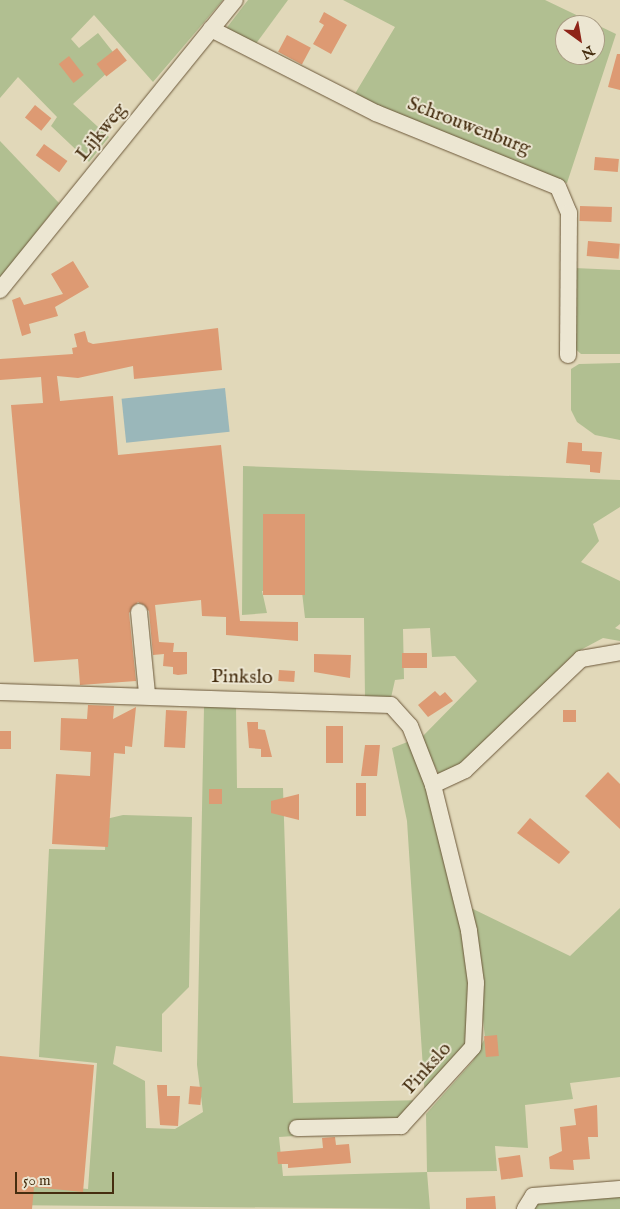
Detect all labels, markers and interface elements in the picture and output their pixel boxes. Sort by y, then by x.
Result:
north arrow [555,15,605,65]
text: N [578,41,597,63]
street label: Schrouwenburg [404,92,534,160]
street label: Lijkweg [70,98,132,166]
street label: Pinkslo [211,664,273,690]
street label: Pinkslo [398,1037,456,1099]
scale bar [18,1162,116,1194]
text: 50 m [23,1171,51,1190]

